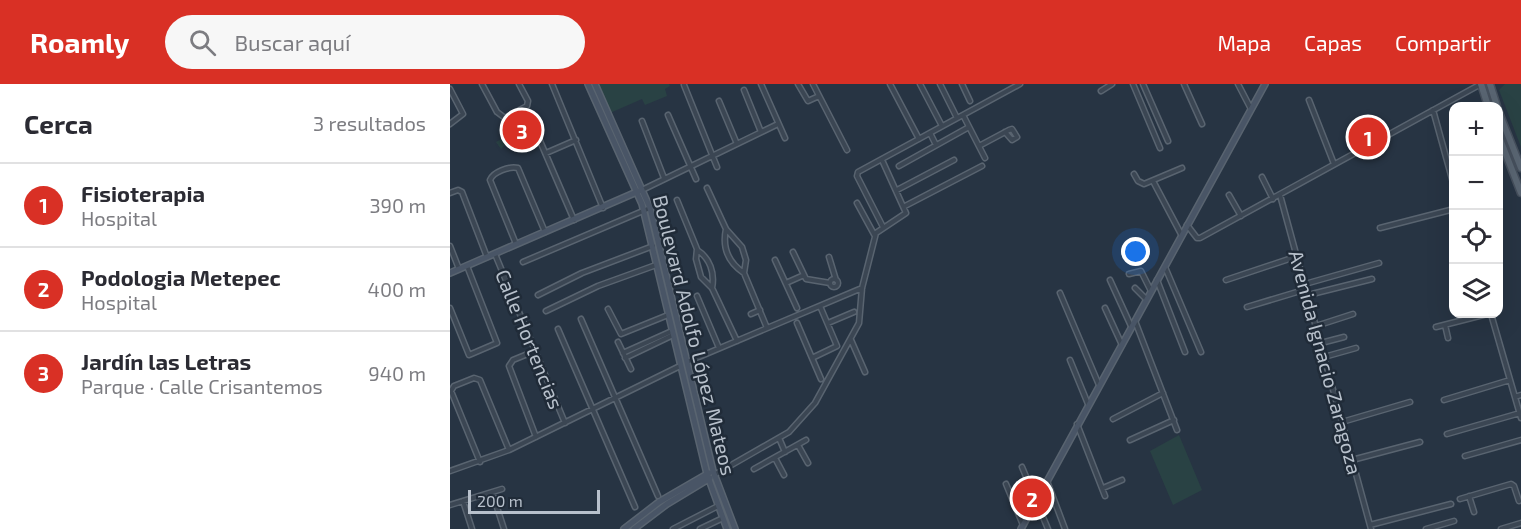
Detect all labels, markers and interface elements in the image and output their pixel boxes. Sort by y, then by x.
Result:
search box [165,15,585,69]
text: Roamly [30,25,129,59]
icon: search [186,26,219,59]
text: Buscar aquí [234,29,351,55]
text: Mapa [1217,30,1271,55]
text: Capas [1304,30,1362,55]
text: Compartir [1395,30,1491,55]
map controls [1449,102,1503,318]
button: + [1449,102,1503,156]
text: Cerca [24,108,93,139]
pin: 3 [502,108,542,152]
text: 3 resultados [313,111,426,135]
pin: 1 [1348,115,1388,160]
button: − [1449,156,1503,210]
text: Fisioterapia [81,180,205,206]
street label: Boulevard Adolfo López Mateos [649,192,741,478]
text: 1 [39,193,48,217]
text: 390 m [369,193,426,217]
text: Hospital [81,206,157,230]
button: locate [1449,210,1503,264]
your location [1121,237,1150,266]
street label: Avenida Ignacio Zaragoza [1284,247,1368,477]
text: Podologia Metepec [81,264,281,290]
button: layers [1449,264,1503,318]
street label: Calle Hortencias [491,266,569,412]
text: 2 [38,277,49,301]
text: 400 m [368,277,426,301]
text: Hospital [81,290,157,314]
text: Jardín las Letras [81,348,251,374]
text: 3 [38,361,49,385]
text: 940 m [368,361,426,385]
text: Parque · Calle Crisantemos [81,374,323,398]
pin: 2 [1012,476,1052,520]
scale bar [468,487,600,514]
text: 200 m [477,491,523,510]

